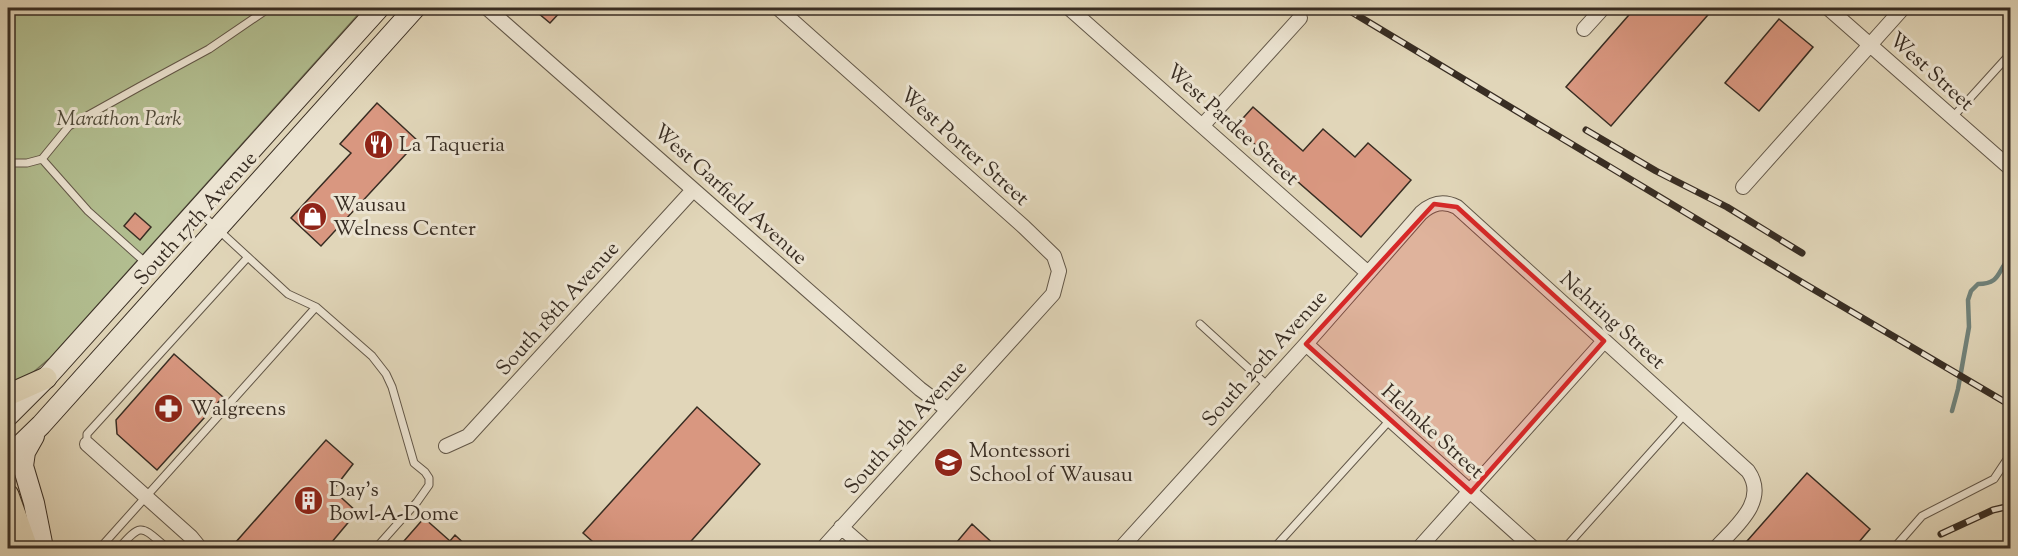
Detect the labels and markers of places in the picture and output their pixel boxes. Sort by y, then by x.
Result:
restaurant icon: La Taqueria [362,128,394,160]
place label: La Taqueria [399,131,505,161]
place label: Wausau Welness Center [333,191,476,245]
shop icon: Wausau Welness Center [296,200,328,232]
pharmacy icon: Walgreens [153,392,185,424]
place label: Walgreens [190,395,286,425]
place label: Montessori School of Wausau [969,437,1133,491]
school or university icon: Montessori School of Wausau [932,446,964,478]
place label: Day's Bowl-A-Dome [329,476,459,530]
building icon: Day's Bowl-A-Dome [292,485,324,517]

